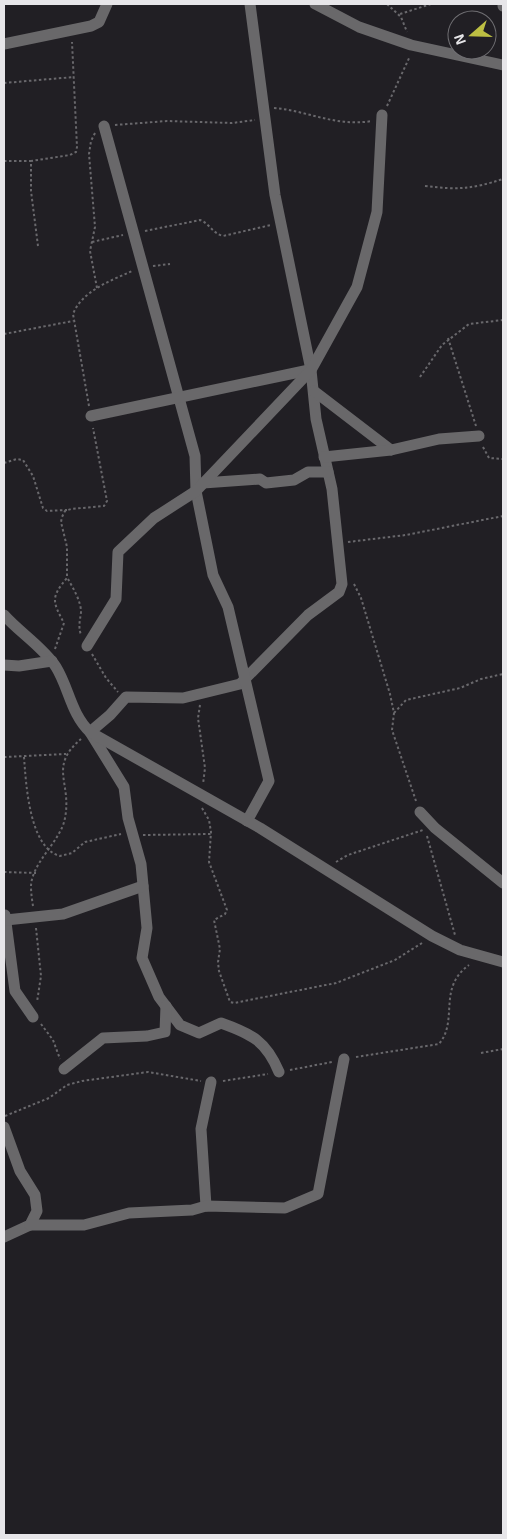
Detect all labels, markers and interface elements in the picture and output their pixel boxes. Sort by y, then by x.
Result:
north arrow [447,10,497,60]
text: N [450,32,469,47]

